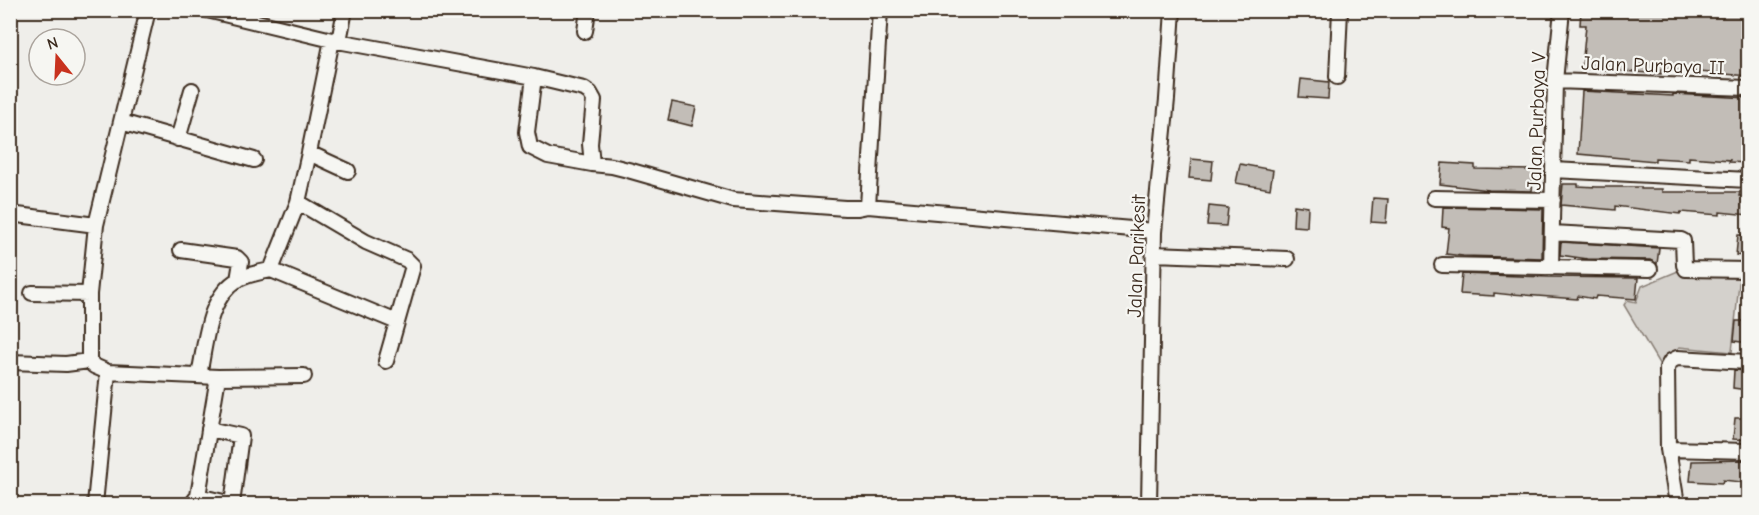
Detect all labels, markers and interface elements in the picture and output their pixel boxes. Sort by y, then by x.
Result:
north arrow [27,27,87,87]
text: N [45,34,60,54]
street label: Jalan Purbaya V [1523,51,1550,191]
street label: Jalan Purbaya II [1581,52,1725,80]
street label: Jalan Parikesit [1123,193,1150,318]

